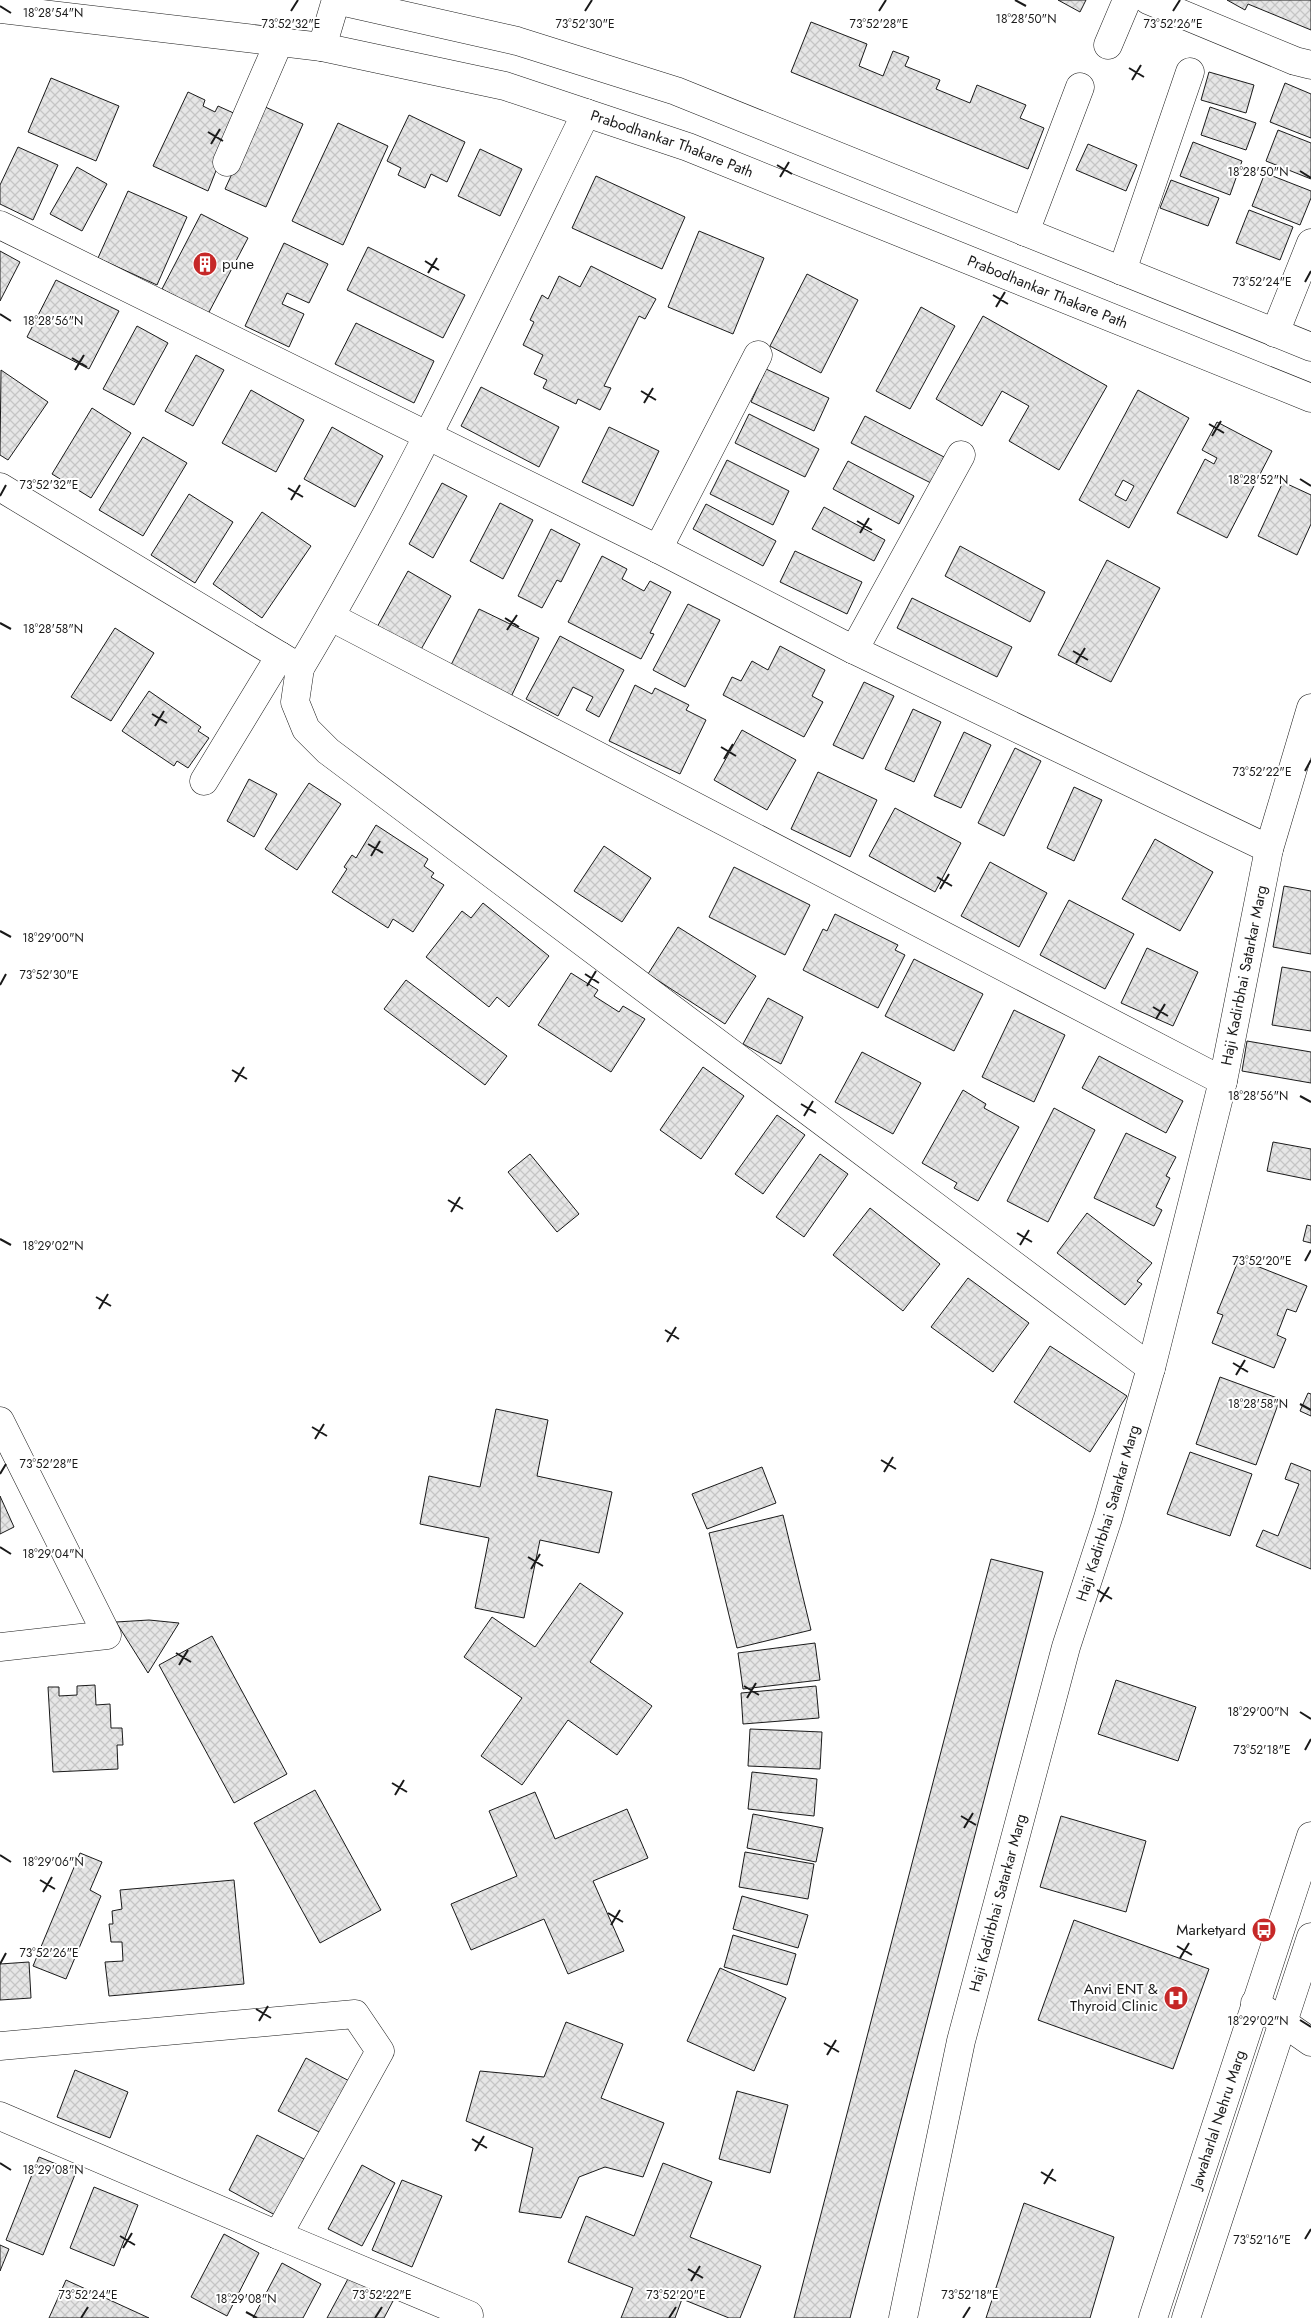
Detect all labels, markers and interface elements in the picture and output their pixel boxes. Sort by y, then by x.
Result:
text: 18°28'54"N [23,4,83,22]
text: 18°28'50"N [996,10,1056,28]
text: 73°52'32"E [262,15,320,33]
text: 73°52'30"E [555,15,615,33]
text: 73°52'28"E [850,15,908,33]
text: 73°52'26"E [1143,15,1203,33]
street label: Prabodhankar Thakare Path [588,104,757,183]
text: 18°28'50"N [1228,163,1288,181]
street label: Prabodhankar Thakare Path [964,250,1131,334]
building icon: pune [192,251,218,277]
place label: pune [222,253,254,275]
text: 73°52'24"E [1232,273,1292,291]
text: 18°28'56"N [23,312,83,330]
text: 18°28'52"N [1228,471,1288,489]
text: 73°52'32"E [20,476,78,494]
text: 18°28'58"N [23,620,83,638]
text: 73°52'22"E [1232,763,1292,781]
street label: Haji Kadirbhai Satarkar Marg [1215,883,1273,1067]
text: 18°29'00"N [22,929,84,947]
text: 73°52'30"E [19,966,79,984]
text: 18°28'56"N [1228,1087,1288,1105]
text: 18°29'02"N [22,1237,84,1255]
text: 73°52'20"E [1232,1252,1292,1270]
text: 18°28'58"N [1228,1395,1288,1413]
street label: Haji Kadirbhai Satarkar Marg [1071,1422,1145,1604]
text: 73°52'28"E [20,1455,78,1473]
text: 18°29'04"N [22,1545,84,1563]
text: 18°29'00"N [1227,1703,1289,1721]
text: 73°52'18"E [1233,1741,1291,1759]
street label: Haji Kadirbhai Satarkar Marg [964,1811,1032,1994]
text: 18°29'06"N [22,1853,84,1871]
bus stop icon: Marketyard [1251,1917,1277,1943]
place label: Marketyard [1176,1919,1246,1941]
text: 73°52'26"E [19,1944,79,1962]
place label: Anvi ENT & Thyroid Clinic [1070,1978,1158,2017]
hospital icon: Anvi ENT & Thyroid Clinic [1163,1985,1189,2011]
text: 18°29'02"N [1227,2012,1289,2030]
street label: Jawaharlal Nehru Marg [1184,2047,1251,2194]
text: 18°29'08"N [22,2161,84,2179]
text: 73°52'16"E [1233,2231,1291,2249]
text: 73°52'24"E [58,2286,118,2304]
text: 73°52'22"E [352,2286,412,2304]
text: 73°52'20"E [646,2286,706,2304]
text: 73°52'18"E [941,2286,999,2304]
text: 18°29'08"N [215,2290,277,2308]

